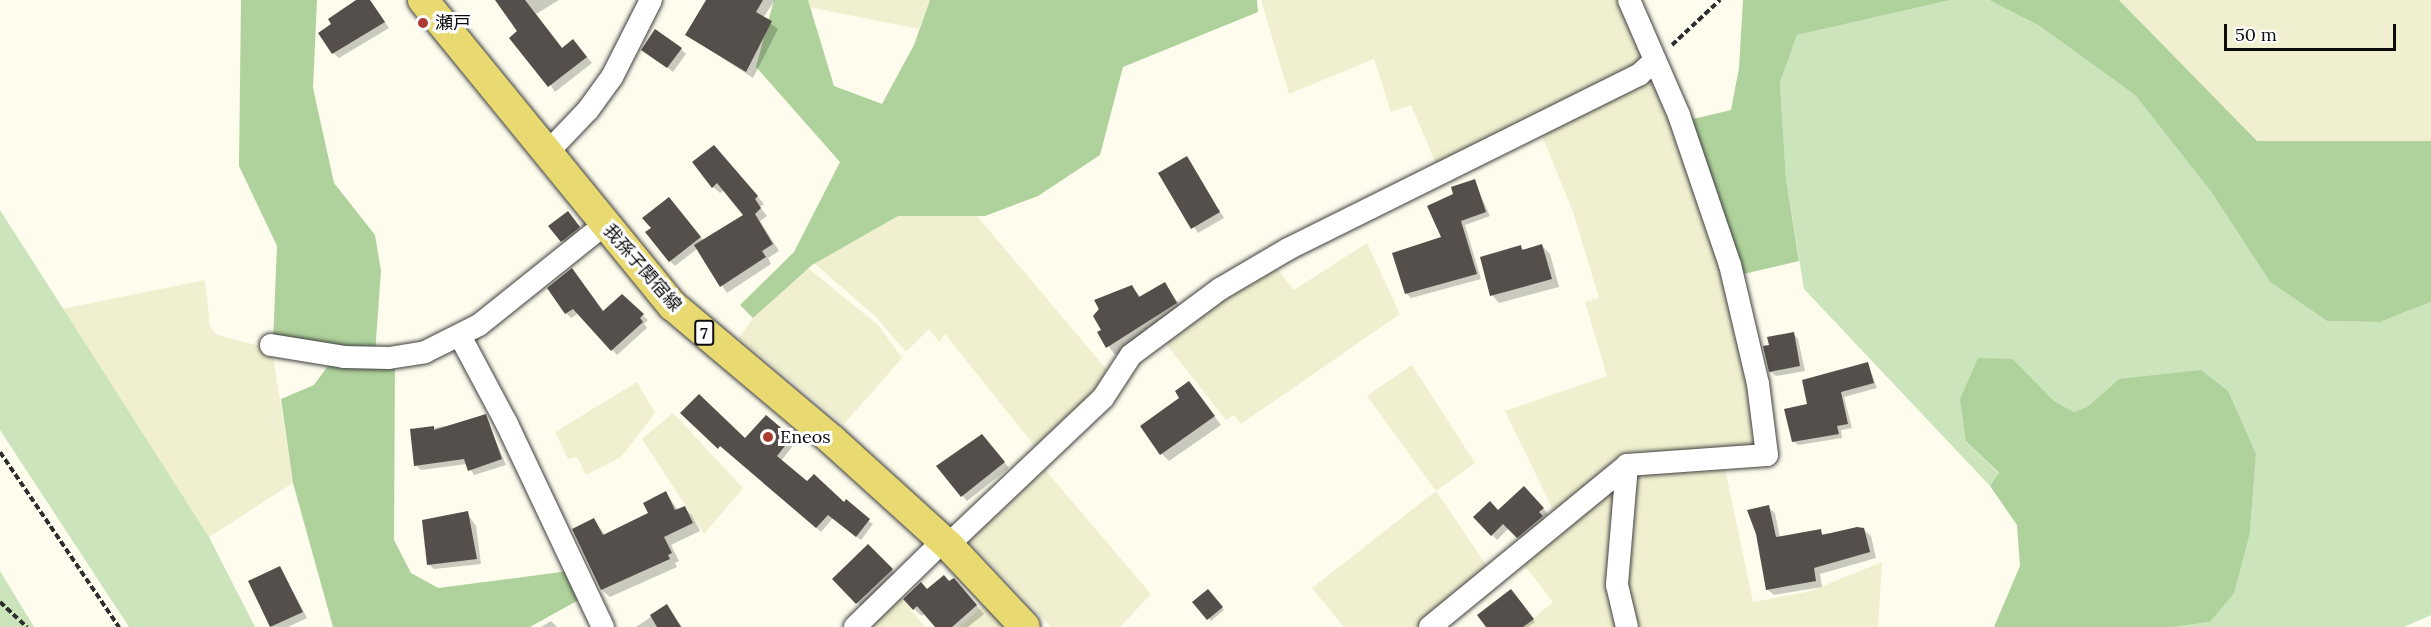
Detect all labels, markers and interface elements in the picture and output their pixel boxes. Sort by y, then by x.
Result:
place label: 瀬戸 [435,12,471,34]
scale bar [2227,12,2400,50]
marker: 瀬戸 [416,16,430,30]
text: 50 m [2235,23,2277,46]
street label: 我孫子関宿線 [598,220,686,316]
road number: 7 [694,320,714,346]
place label: Eneos [780,426,831,448]
marker: Eneos [761,430,775,444]

